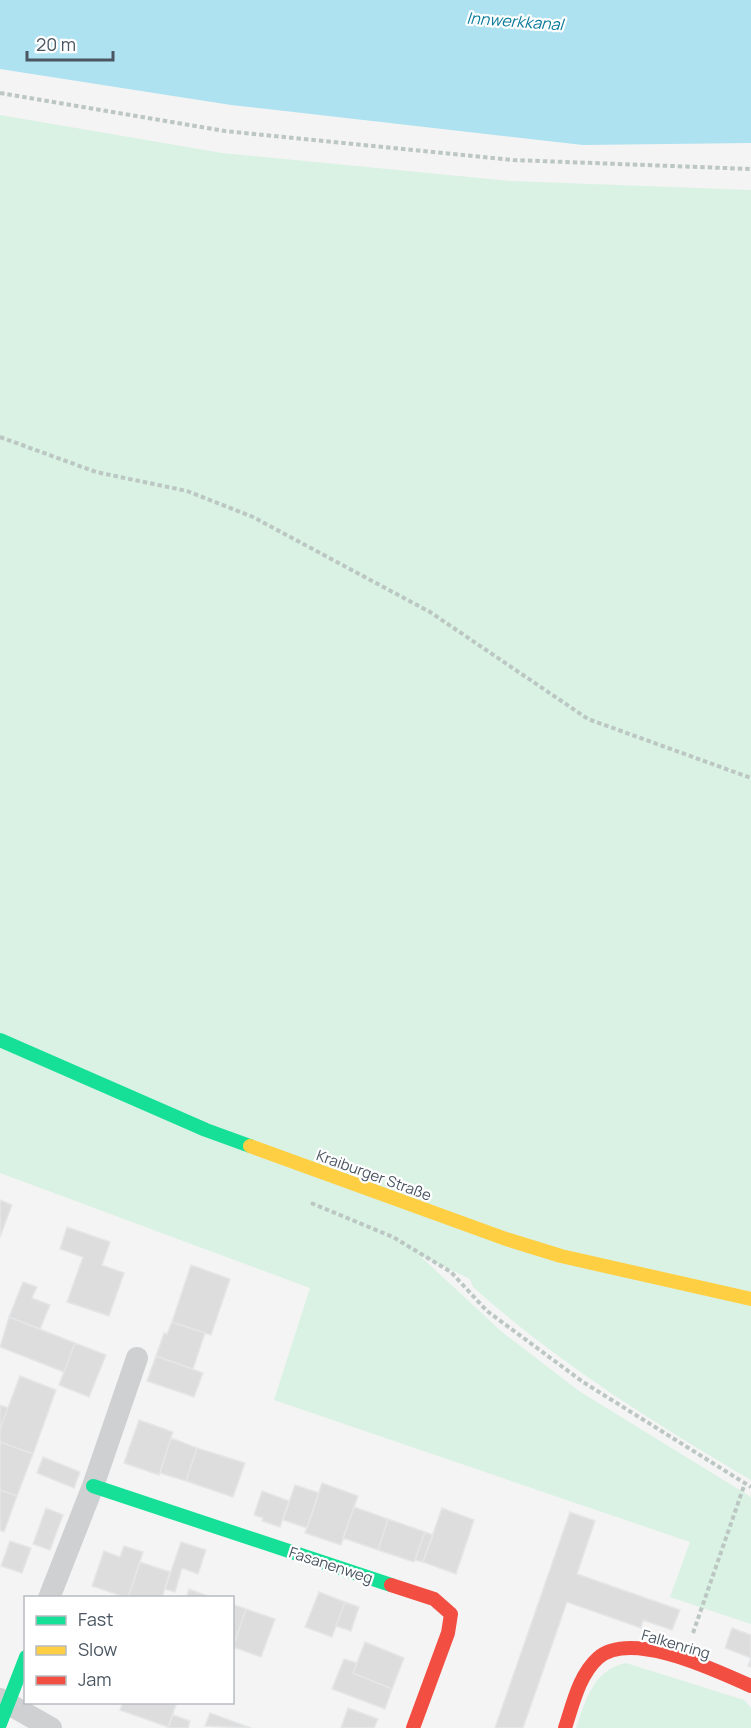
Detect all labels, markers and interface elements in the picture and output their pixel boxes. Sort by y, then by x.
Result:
water label: Innwerkkanal [466,7,566,36]
scale bar [27,24,112,62]
text: 20 m [36,32,76,56]
street label: Kraiburger Straße [313,1144,435,1206]
street label: Fasanenweg [286,1542,376,1588]
legend [24,1596,234,1704]
text: Fast [78,1607,113,1631]
street label: Falkenring [639,1624,713,1664]
text: Slow [78,1637,118,1661]
text: Jam [78,1667,112,1691]

